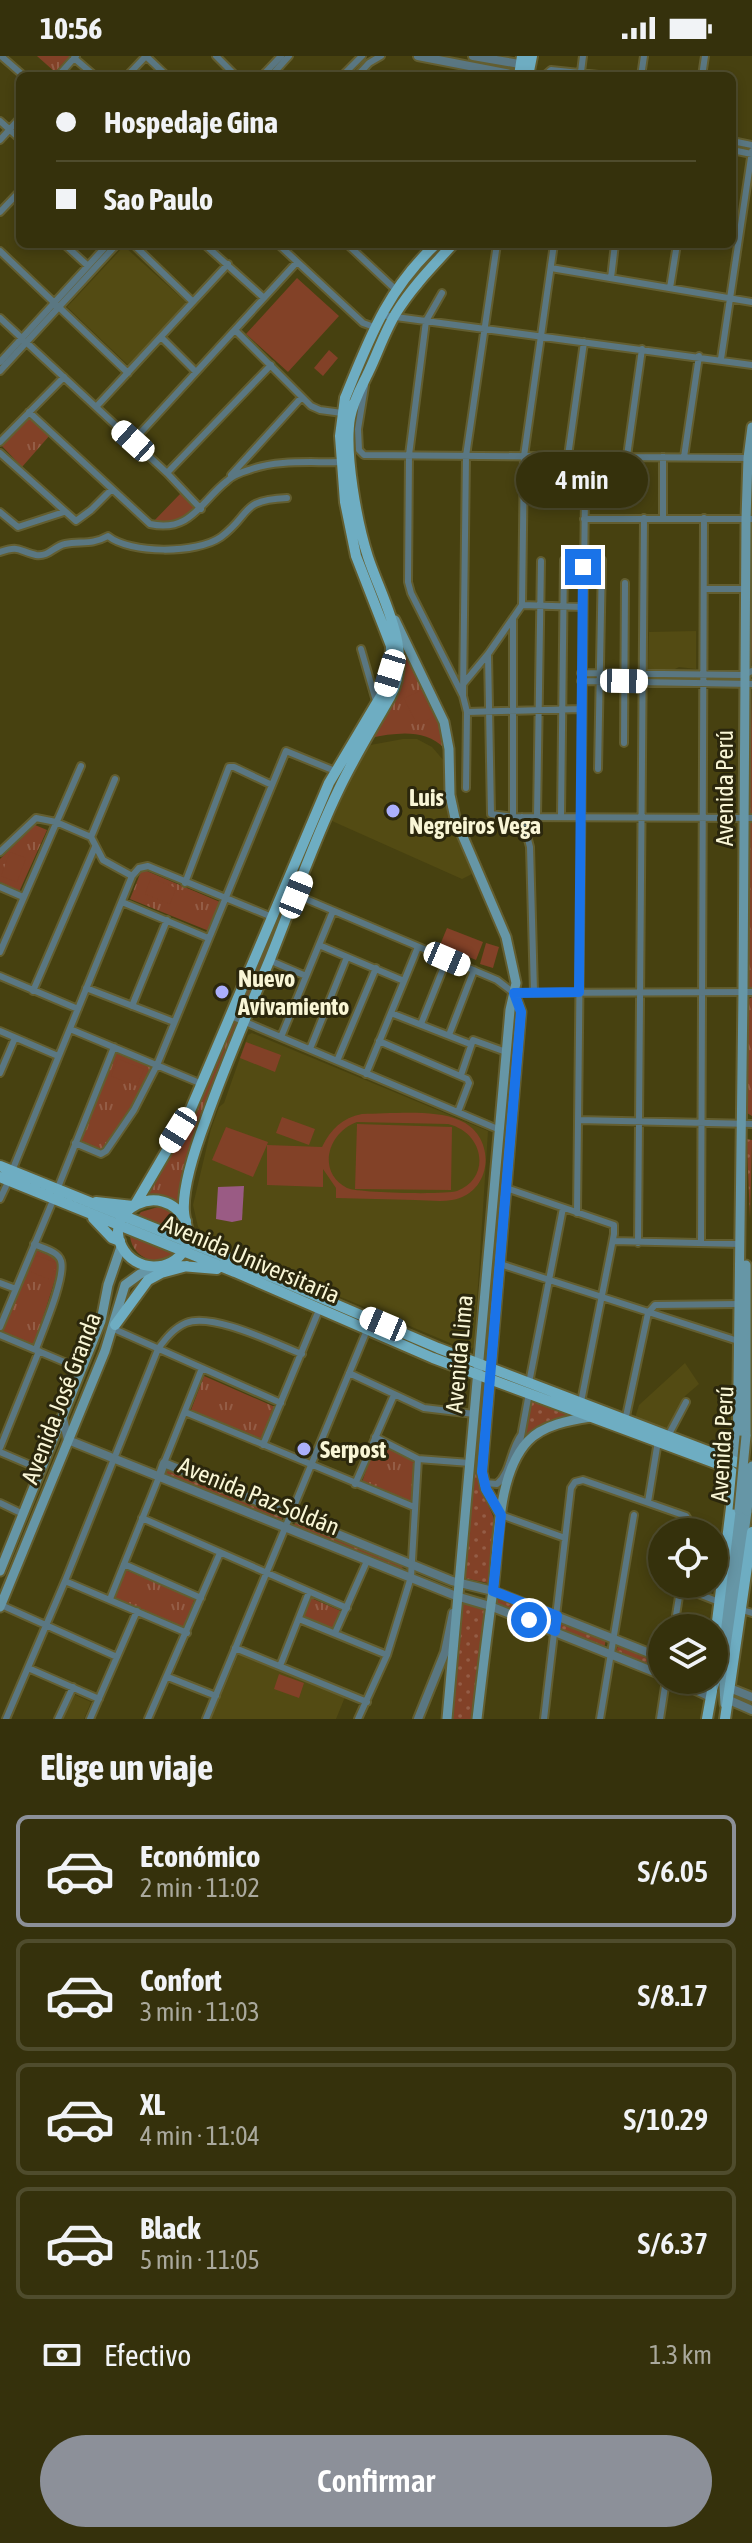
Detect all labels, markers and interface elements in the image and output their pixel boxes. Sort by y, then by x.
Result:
text: 10:56 [40,11,102,45]
text: Hospedaje Gina [104,105,278,139]
text: Sao Paulo [104,182,213,216]
car [107,416,159,466]
callout: 4 min [517,451,649,507]
text: 4 min [555,465,609,495]
route end [565,549,601,585]
car [372,647,408,699]
car [600,669,648,693]
street label: Avenida Perú [711,730,738,846]
place label: Luis Negreiros Vega [409,784,541,839]
marker: Luis Negreiros Vega [384,802,402,820]
car [276,868,316,922]
car [420,939,474,979]
place label: Nuevo Avivamiento [237,965,349,1020]
marker: Nuevo Avivamiento [213,983,231,1001]
car [155,1103,201,1157]
street label: Avenida Universitaria [158,1209,344,1309]
street label: Avenida Lima [440,1294,478,1414]
car [356,1304,410,1344]
street label: Avenida José Granda [16,1308,106,1488]
street label: Avenida Perú [705,1385,739,1503]
place label: Serpost [320,1436,386,1463]
marker: Serpost [295,1440,313,1458]
street label: Avenida Paz Soldán [175,1451,343,1541]
map controls [648,1518,728,1694]
button: locate [648,1518,728,1598]
route start [511,1602,547,1638]
button: layers [648,1614,728,1694]
text: Elige un viaje [40,1746,213,1788]
icon: car [44,1835,116,1907]
text: Económico [140,1839,260,1873]
text: S/6.05 [638,1854,708,1888]
text: 2 min · 11:02 [140,1873,260,1903]
icon: car [44,1959,116,2031]
text: Confort [140,1963,222,1997]
text: S/8.17 [638,1978,708,2012]
text: 3 min · 11:03 [140,1997,260,2027]
icon: car [44,2083,116,2155]
text: XL [140,2087,165,2121]
text: S/10.29 [624,2102,708,2136]
text: 4 min · 11:04 [140,2121,260,2151]
icon: car [44,2207,116,2279]
text: Black [140,2211,200,2245]
text: S/6.37 [638,2226,708,2260]
text: 5 min · 11:05 [140,2245,260,2275]
icon: cash [40,2333,84,2377]
text: Efectivo [104,2338,191,2372]
text: 1.3 km [649,2340,712,2370]
button: Confirmar [40,2435,712,2527]

